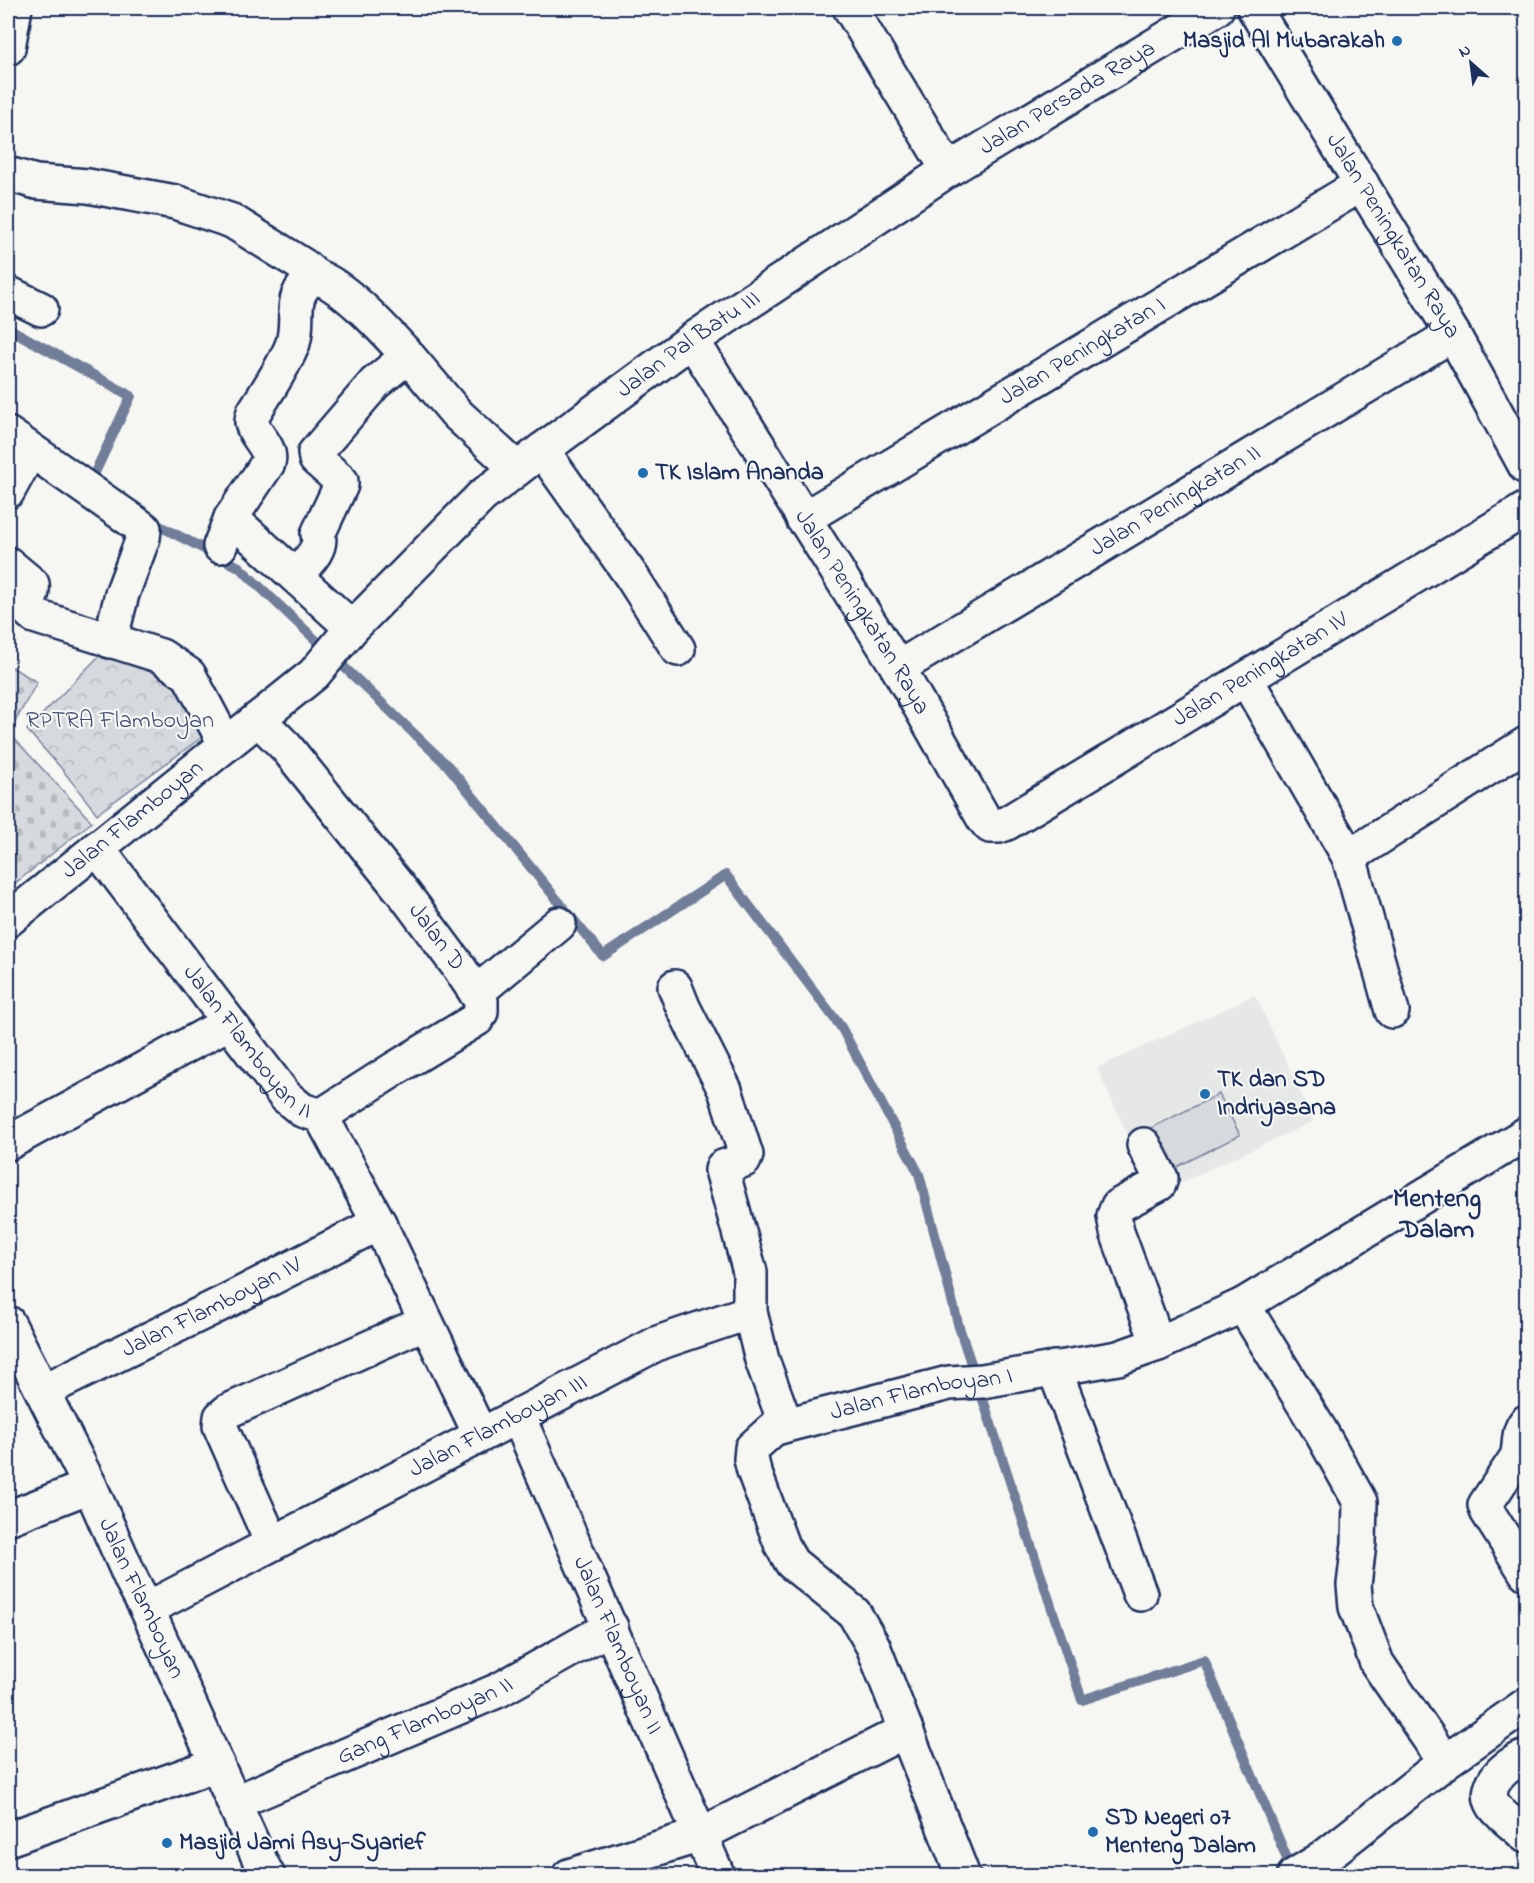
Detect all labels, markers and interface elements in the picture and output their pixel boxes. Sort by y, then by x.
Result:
place label: Masjid Al Mubarakah [1183,24,1385,59]
street label: Jalan Persada Raya [973,31,1162,165]
north arrow [1441,33,1501,93]
marker: Masjid Al Mubarakah [1390,34,1404,48]
text: N [1454,38,1475,65]
street label: Jalan Peningkatan Raya [1317,126,1469,346]
street label: Jalan Pal Batu III [609,282,768,407]
street label: Jalan Peningkatan I [993,288,1173,415]
street label: Jalan Peningkatan II [1083,436,1268,566]
place label: TK Islam Ananda [655,456,824,491]
marker: TK Islam Ananda [636,466,650,480]
street label: Jalan Peningkatan Raya [785,503,939,721]
street label: Jalan Peningkatan IV [1166,603,1356,736]
park label: RPTRA Flamboyan [26,704,214,740]
street label: Jalan Flamboyan [54,752,212,888]
street label: Jalan D [399,896,474,978]
street label: Jalan Flamboyan II [174,957,315,1129]
place label: TK dan SD Indriyasana [1217,1063,1336,1127]
marker: TK dan SD Indriyasana [1198,1087,1212,1101]
district label: Menteng Dalam [1393,1180,1481,1250]
street label: Jalan Flamboyan IV [116,1248,308,1367]
street label: Jalan Flamboyan I [826,1359,1015,1430]
street label: Jalan Flamboyan III [403,1365,594,1487]
street label: Jalan Flamboyan [89,1512,194,1685]
street label: Jalan Flamboyan II [563,1551,672,1740]
street label: Gang Flamboyan II [332,1668,520,1774]
place label: SD Negeri 07 Menteng Dalam [1105,1801,1256,1865]
marker: SD Negeri 07 Menteng Dalam [1086,1825,1100,1839]
place label: Masjid Jami Asy-Syarief [179,1826,427,1862]
marker: Masjid Jami Asy-Syarief [160,1836,174,1850]

